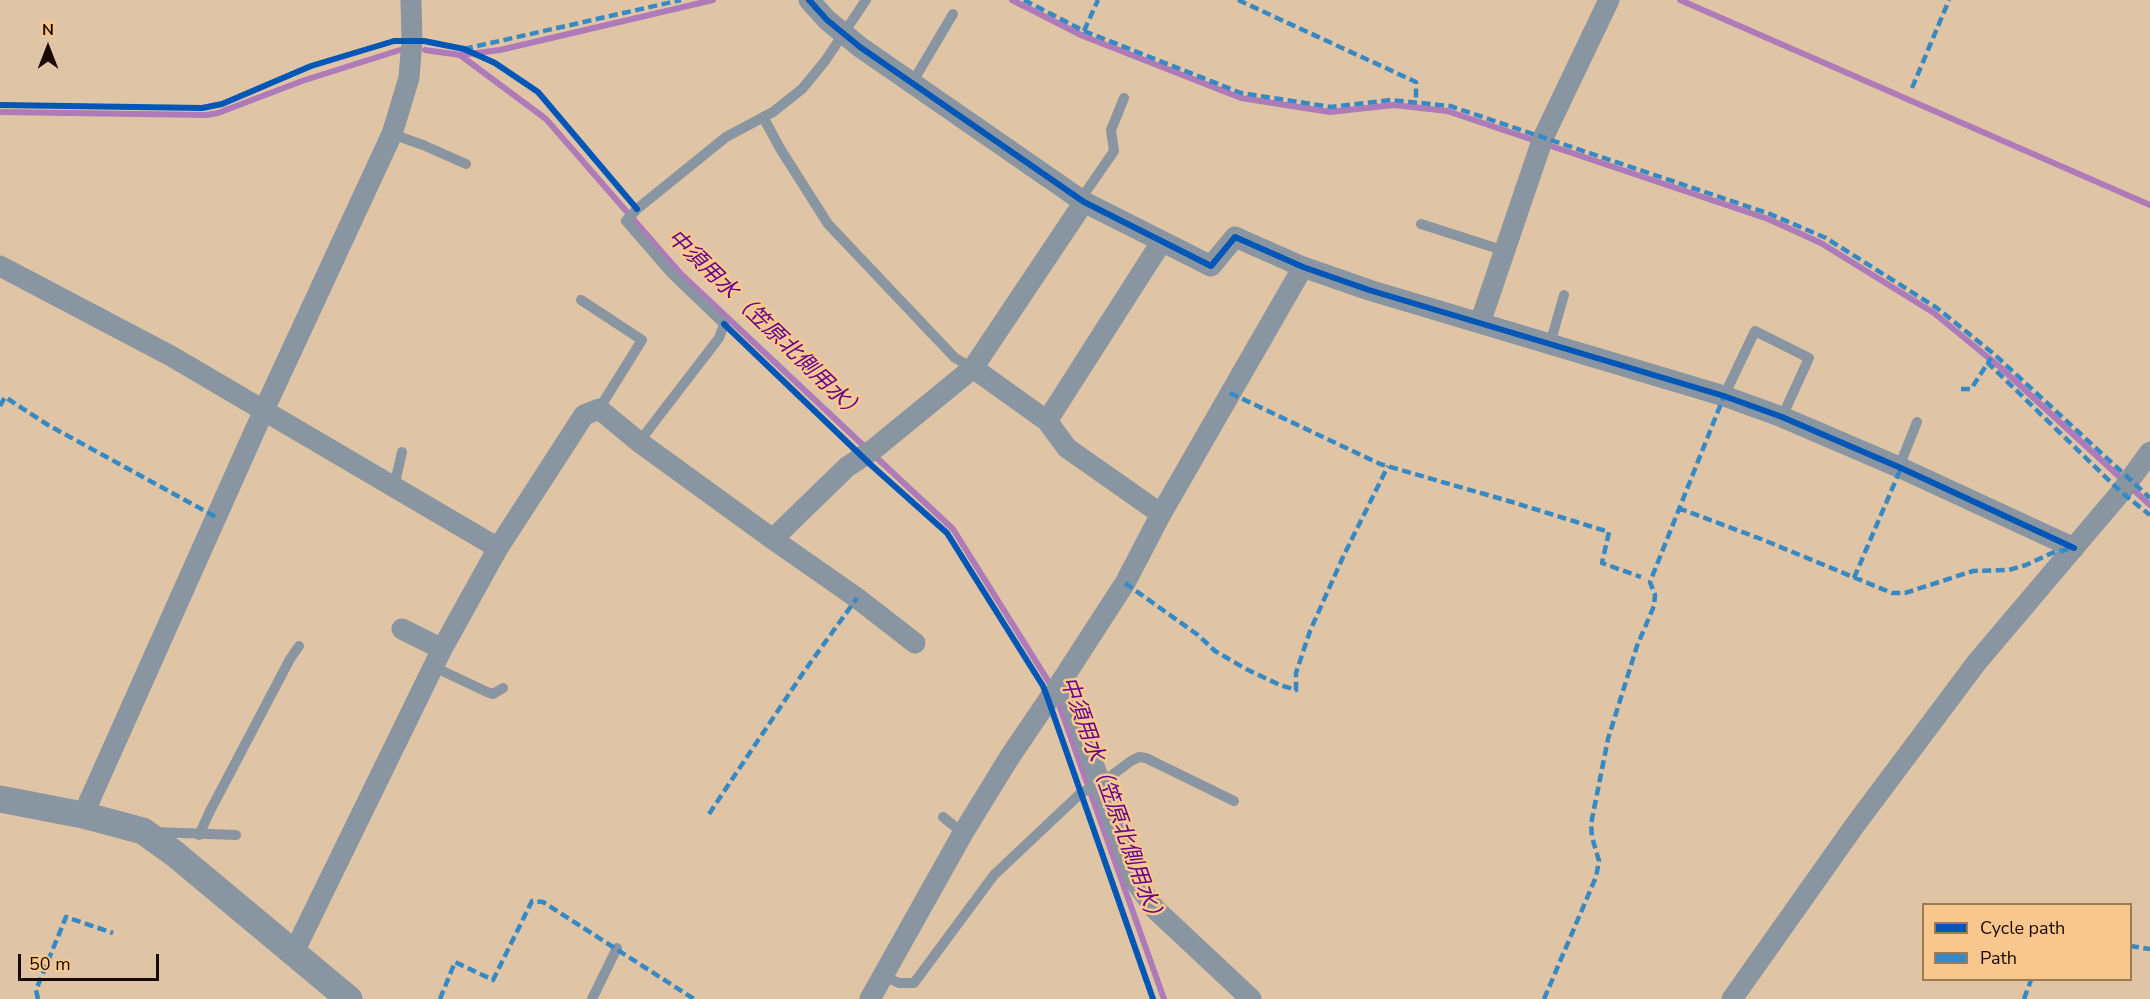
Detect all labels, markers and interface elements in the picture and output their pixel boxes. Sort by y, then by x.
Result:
north arrow [18,18,78,78]
text: N [42,19,54,41]
water label: 中須用水（笠原北側用水） [661,225,869,427]
water label: 中須用水（笠原北側用水） [1053,673,1169,931]
legend [1922,903,2132,981]
text: Cycle path [1980,916,2065,940]
scale bar [21,942,162,980]
text: Path [1980,946,2017,970]
text: 50 m [29,952,71,976]

